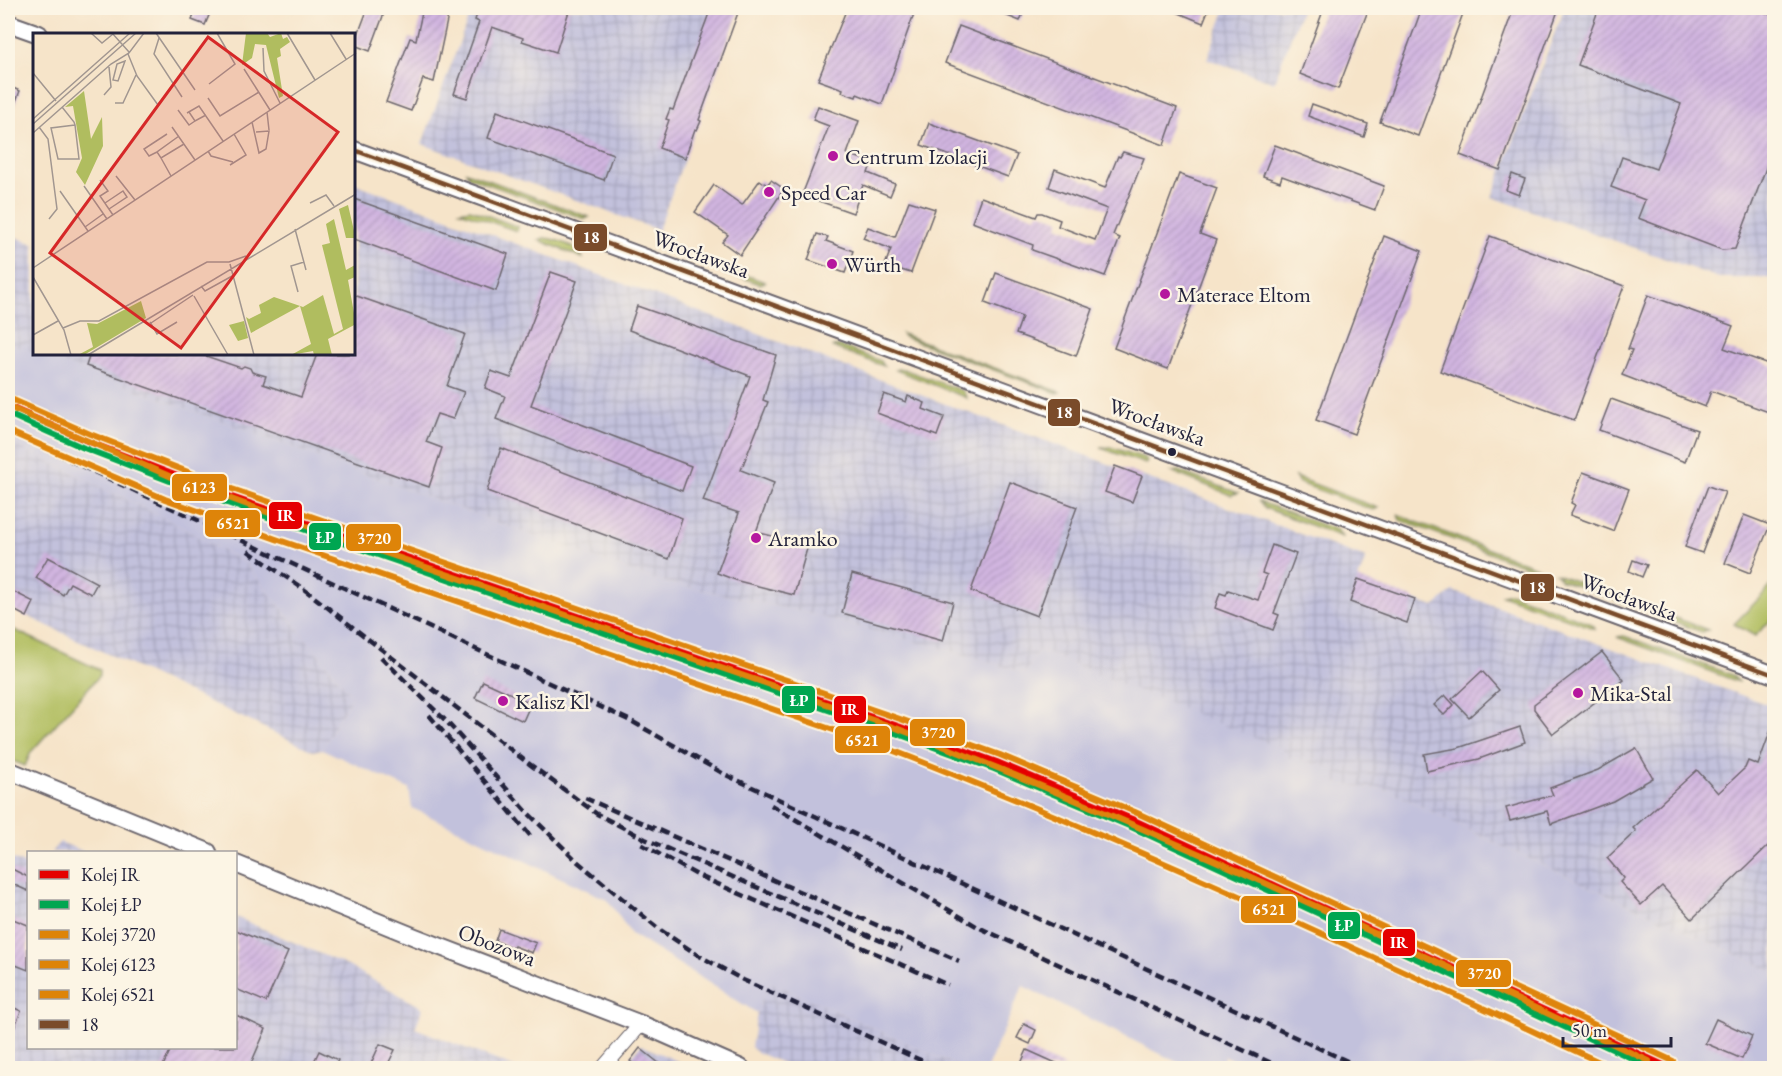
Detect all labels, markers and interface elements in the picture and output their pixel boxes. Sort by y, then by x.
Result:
inset map [33,33,356,356]
place label: Centrum Izolacji [845,142,987,171]
marker: Centrum Izolacji [826,149,840,163]
place label: Speed Car [781,178,867,207]
marker: Speed Car [762,185,776,199]
line badge: 18 [573,223,608,252]
street label: Wrocławska [649,223,754,285]
text: 18 [583,227,599,248]
place label: Würth [844,250,901,279]
marker: Würth [825,257,839,271]
place label: Materace Eltom [1177,280,1311,309]
marker: Materace Eltom [1158,287,1172,301]
street label: Wrocławska [1105,391,1210,453]
line badge: 18 [1047,398,1081,427]
text: 18 [1056,402,1072,423]
unlabelled marker [1166,446,1178,458]
line badge: 6123 [171,473,228,502]
text: 6123 [182,477,216,498]
line badge: IR [268,501,303,530]
text: IR [277,505,296,526]
line badge: 6521 [204,509,261,538]
text: 6521 [216,513,250,534]
line badge: ŁP [308,522,342,551]
line badge: 3720 [345,523,402,552]
place label: Aramko [767,524,838,553]
text: ŁP [315,527,335,548]
text: 3720 [357,528,391,549]
marker: Aramko [749,531,763,545]
street label: Wrocławska [1577,566,1682,628]
line badge: 18 [1520,573,1555,602]
text: 18 [1529,577,1545,598]
place label: Mika-Stal [1590,679,1672,708]
line badge: ŁP [781,685,816,714]
marker: Mika-Stal [1571,686,1585,700]
place label: Kalisz Kl [515,687,590,716]
text: ŁP [789,690,809,711]
marker: Kalisz Kl [496,694,510,708]
line badge: IR [833,695,867,724]
text: IR [841,699,860,720]
line badge: 3720 [909,718,966,747]
text: 3720 [921,722,955,743]
line badge: 6521 [834,725,891,754]
text: 6521 [845,730,879,751]
legend [27,851,237,1049]
text: Kolej IR [81,863,140,886]
text: Kolej ŁP [81,893,141,916]
line badge: 6521 [1240,895,1297,924]
text: 6521 [1252,899,1286,920]
line badge: ŁP [1327,911,1361,940]
text: ŁP [1334,915,1354,936]
street label: Obozowa [454,917,540,973]
text: Kolej 3720 [81,923,156,946]
line badge: IR [1382,928,1416,957]
text: IR [1390,932,1409,953]
text: Kolej 6123 [81,953,155,976]
line badge: 3720 [1455,959,1512,988]
text: 3720 [1467,963,1501,984]
text: Kolej 6521 [81,983,155,1006]
scale bar [1563,1010,1671,1048]
text: 18 [81,1013,98,1036]
text: 50 m [1572,1019,1607,1042]

